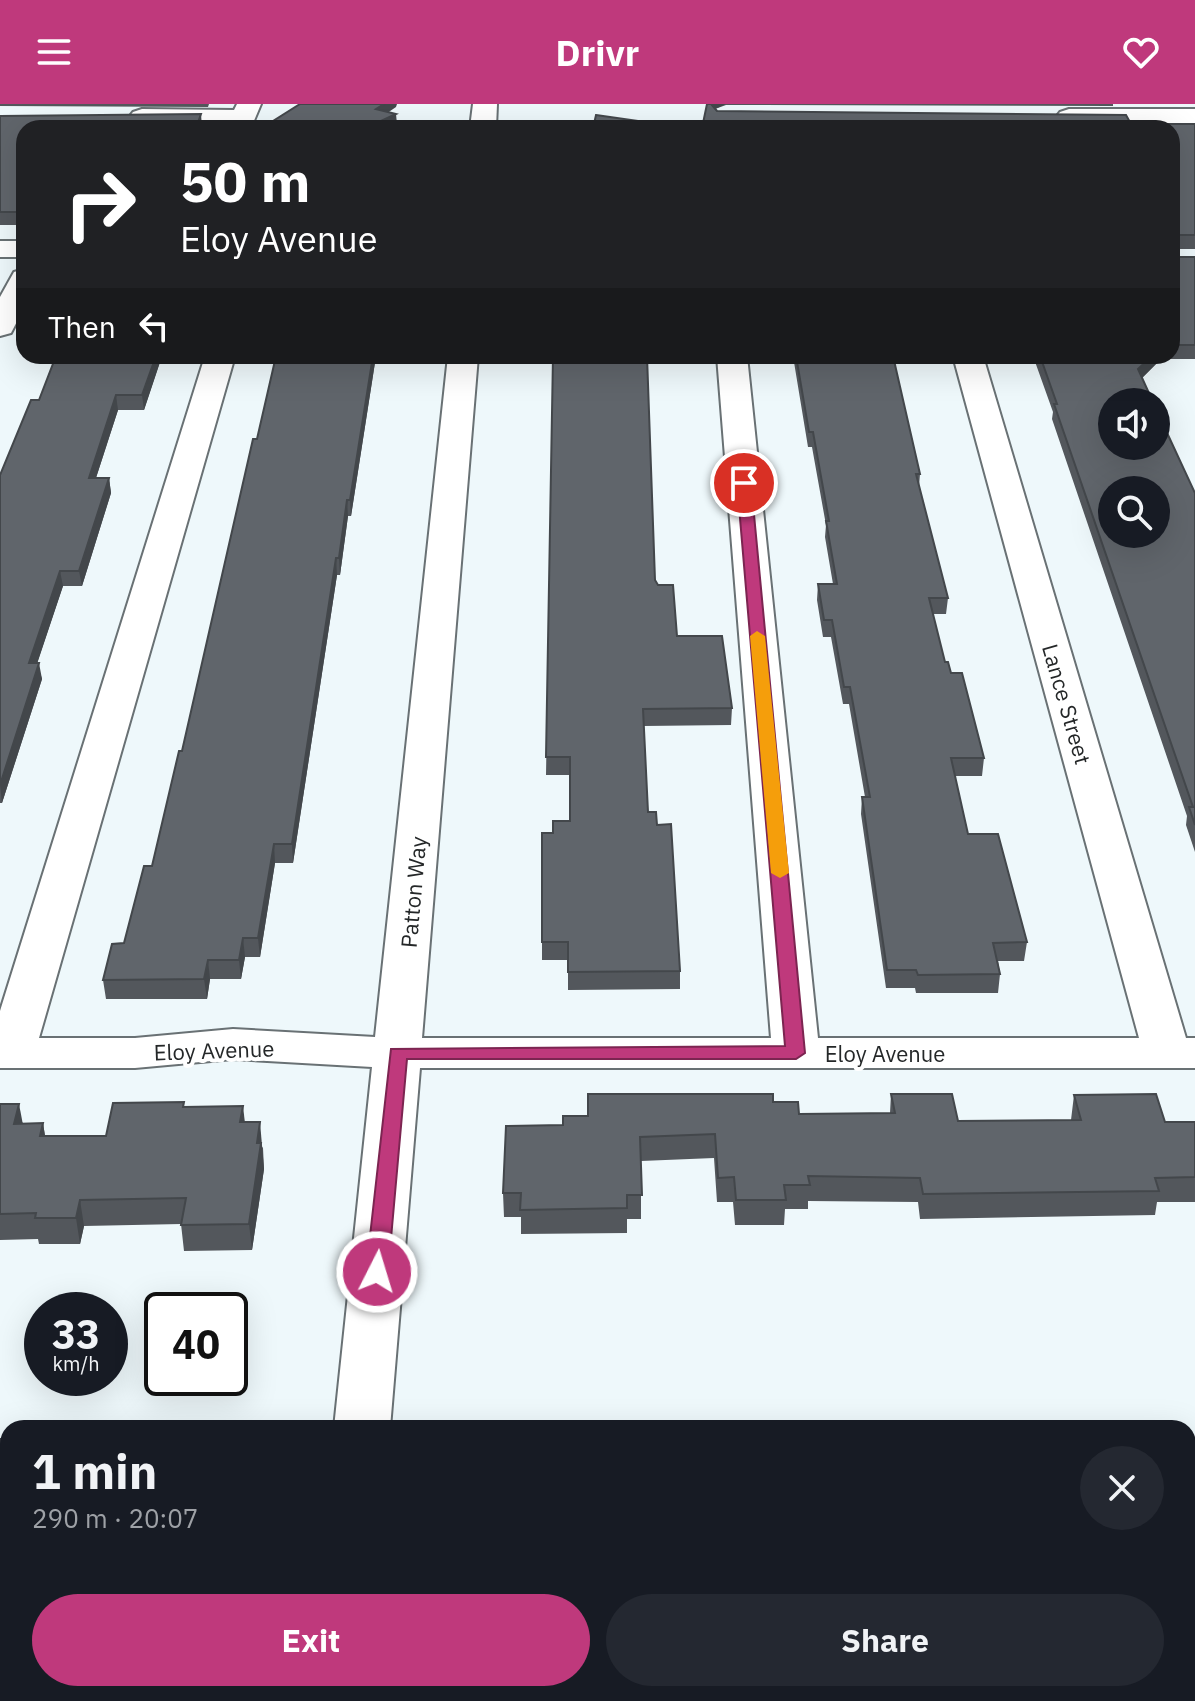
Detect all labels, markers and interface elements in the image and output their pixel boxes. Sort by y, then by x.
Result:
text: Drivr [556,29,639,76]
icon: menu [32,30,76,74]
icon: heart [1119,30,1163,74]
text: 50 m [180,145,310,217]
icon: right [48,152,152,256]
text: Eloy Avenue [180,215,377,262]
icon: left [132,304,176,348]
text: Then [48,307,116,346]
map controls [1098,388,1170,548]
button: sound [1098,388,1170,460]
pin [710,449,778,517]
icon: arrive [722,461,766,505]
button: search [1098,476,1170,548]
street label: Lance Street [1036,641,1098,767]
street label: Patton Way [394,835,432,949]
street label: Eloy Avenue [153,1033,275,1067]
street label: Eloy Avenue [825,1039,945,1068]
position arrow [335,1230,419,1314]
speed limit sign: 40 [144,1292,248,1396]
text: 33 [52,1308,100,1360]
text: km/h [52,1350,100,1377]
text: 1 min [32,1440,157,1502]
button: close [1080,1446,1164,1530]
text: 290 m · 20:07 [32,1501,198,1535]
button: Exit [32,1594,590,1686]
button: Share [606,1594,1164,1686]

